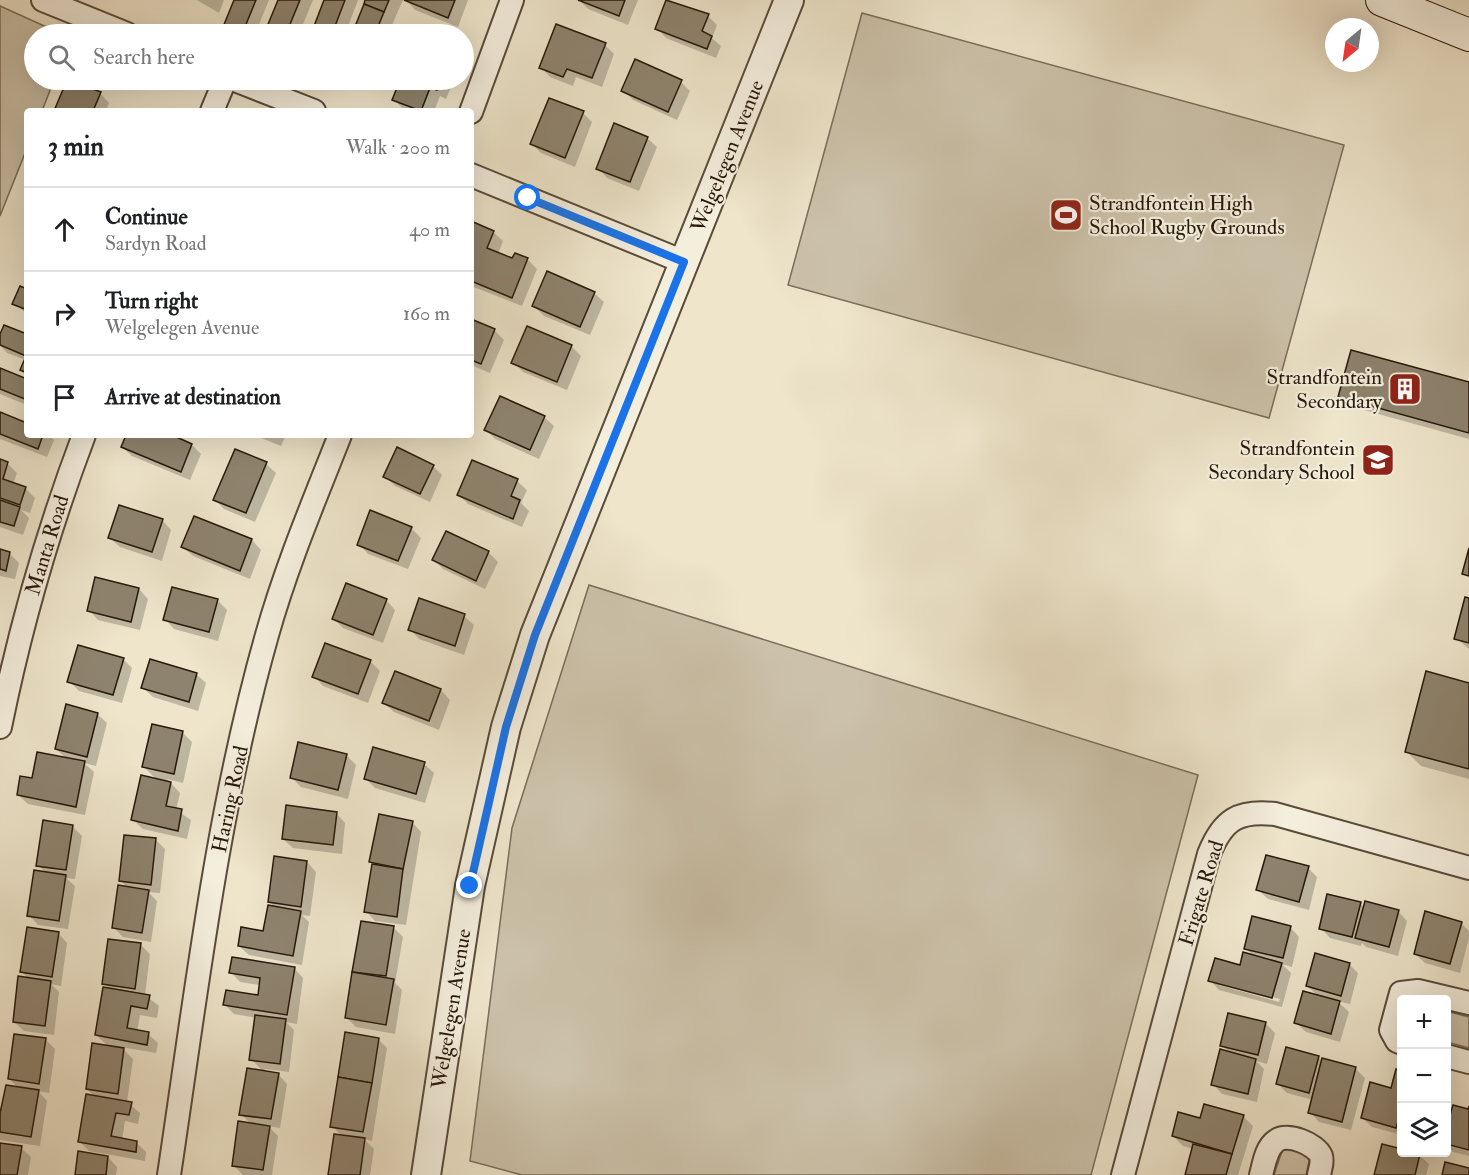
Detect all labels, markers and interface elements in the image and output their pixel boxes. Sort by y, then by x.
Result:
north arrow [1325,18,1379,72]
search box [24,24,474,90]
icon: search [45,41,78,74]
text: Search here [93,43,195,71]
street label: Welgelegen Avenue [684,76,770,237]
text: 3 min [48,131,104,163]
text: Walk · 200 m [346,135,450,160]
route start [514,184,540,210]
place label: Strandfontein High School Rugby Grounds [1089,190,1285,241]
sports icon: Strandfontein High School Rugby Grounds [1048,197,1084,233]
text: Continue [105,203,188,231]
icon: ahead [48,213,81,246]
text: 40 m [409,217,450,242]
text: Sardyn Road [105,231,207,256]
text: Turn right [105,287,198,315]
icon: right [48,297,81,330]
text: 160 m [403,301,450,326]
text: Welgelegen Avenue [105,315,259,340]
place label: Strandfontein Secondary [1266,364,1383,415]
building icon: Strandfontein Secondary [1387,371,1423,407]
icon: arrive [48,381,81,414]
text: Arrive at destination [105,383,281,411]
place label: Strandfontein Secondary School [1208,435,1356,486]
school or university icon: Strandfontein Secondary School [1360,442,1396,478]
street label: Manta Road [19,491,76,598]
street label: Haring Road [206,742,255,855]
street label: Frigate Road [1173,836,1231,949]
route end [456,872,482,898]
street label: Welgelegen Avenue [425,927,478,1092]
map controls [1397,995,1451,1157]
button: + [1397,995,1451,1049]
button: − [1397,1049,1451,1103]
button: layers [1397,1103,1451,1157]

